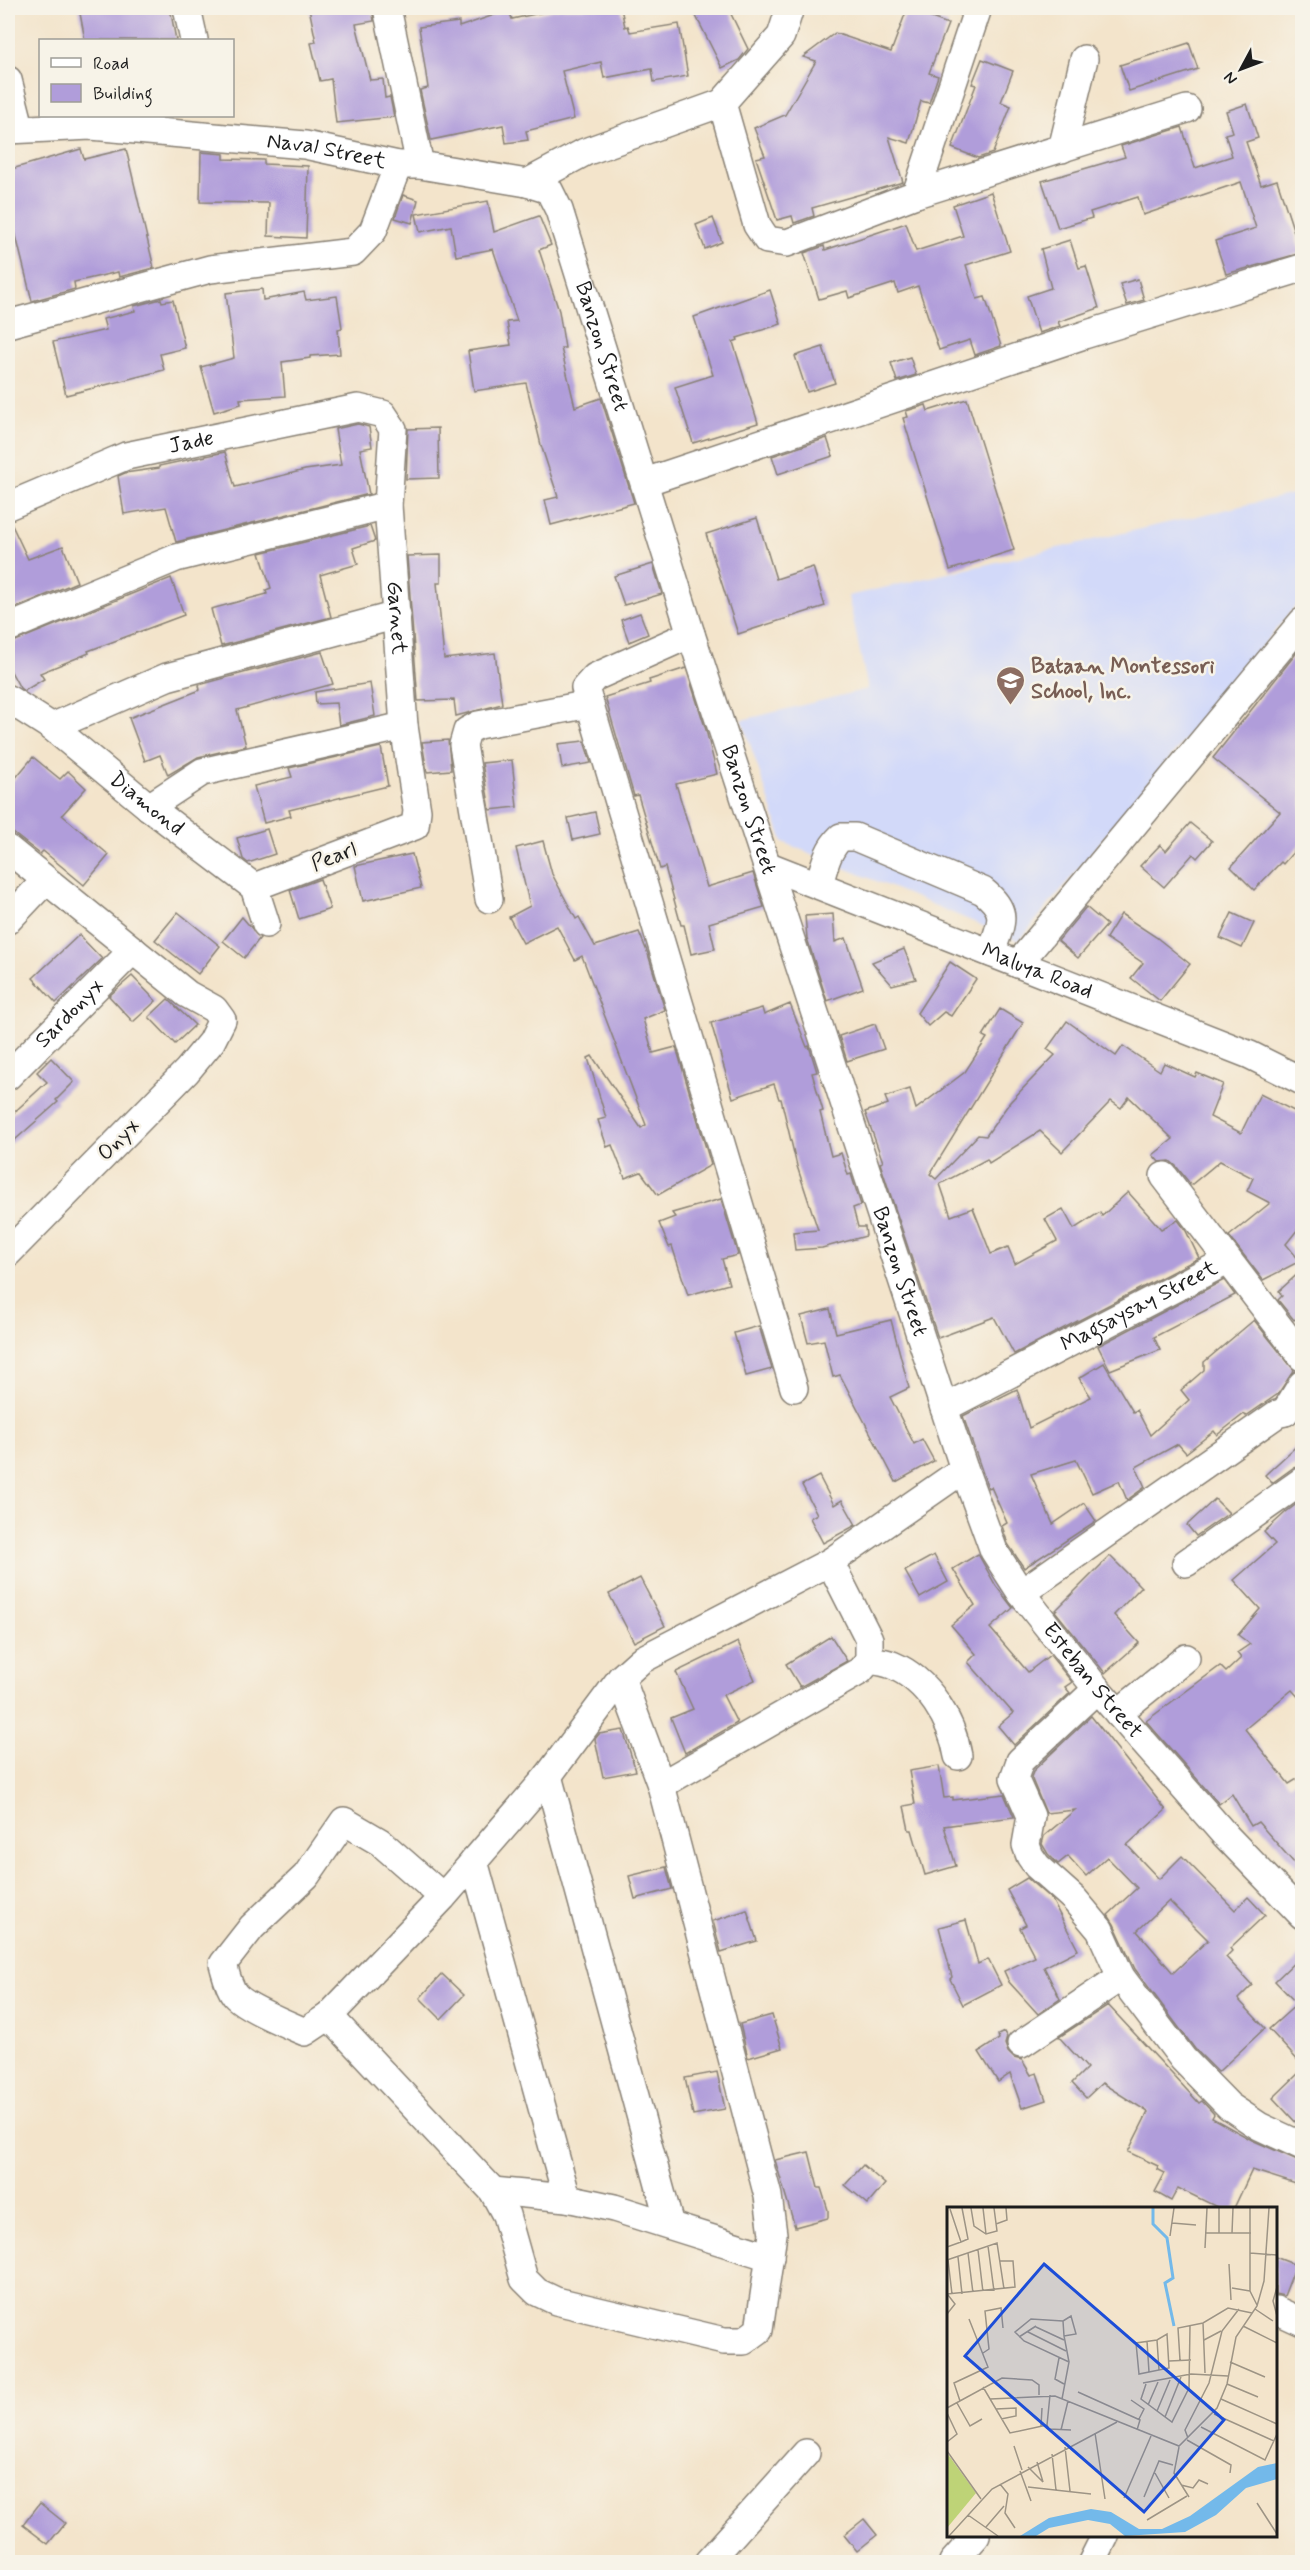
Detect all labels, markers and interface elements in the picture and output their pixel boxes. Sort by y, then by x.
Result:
legend [39,39,234,117]
north arrow [1211,39,1271,99]
text: Road [93,52,129,76]
text: N [1219,67,1242,89]
text: Building [93,82,153,108]
street label: Naval Street [266,128,389,176]
street label: Banzon Street [568,278,635,415]
street label: Jade [167,424,216,461]
street label: Garnet [380,580,413,655]
place label: Bataan Montessori School, Inc. [1031,653,1215,706]
school or university icon: Bataan Montessori School, Inc. [994,664,1026,706]
street label: Banzon Street [714,741,783,878]
street label: Diamond [103,766,189,842]
street label: Pearl [307,836,361,878]
street label: Maluya Road [977,937,1097,1006]
street label: Sardonyx [29,973,111,1054]
street label: Onyx [92,1113,146,1167]
street label: Banzon Street [865,1203,934,1340]
street label: Magsaysay Street [1056,1254,1222,1359]
street label: Esteban Street [1036,1617,1149,1745]
inset map [947,2207,1277,2537]

